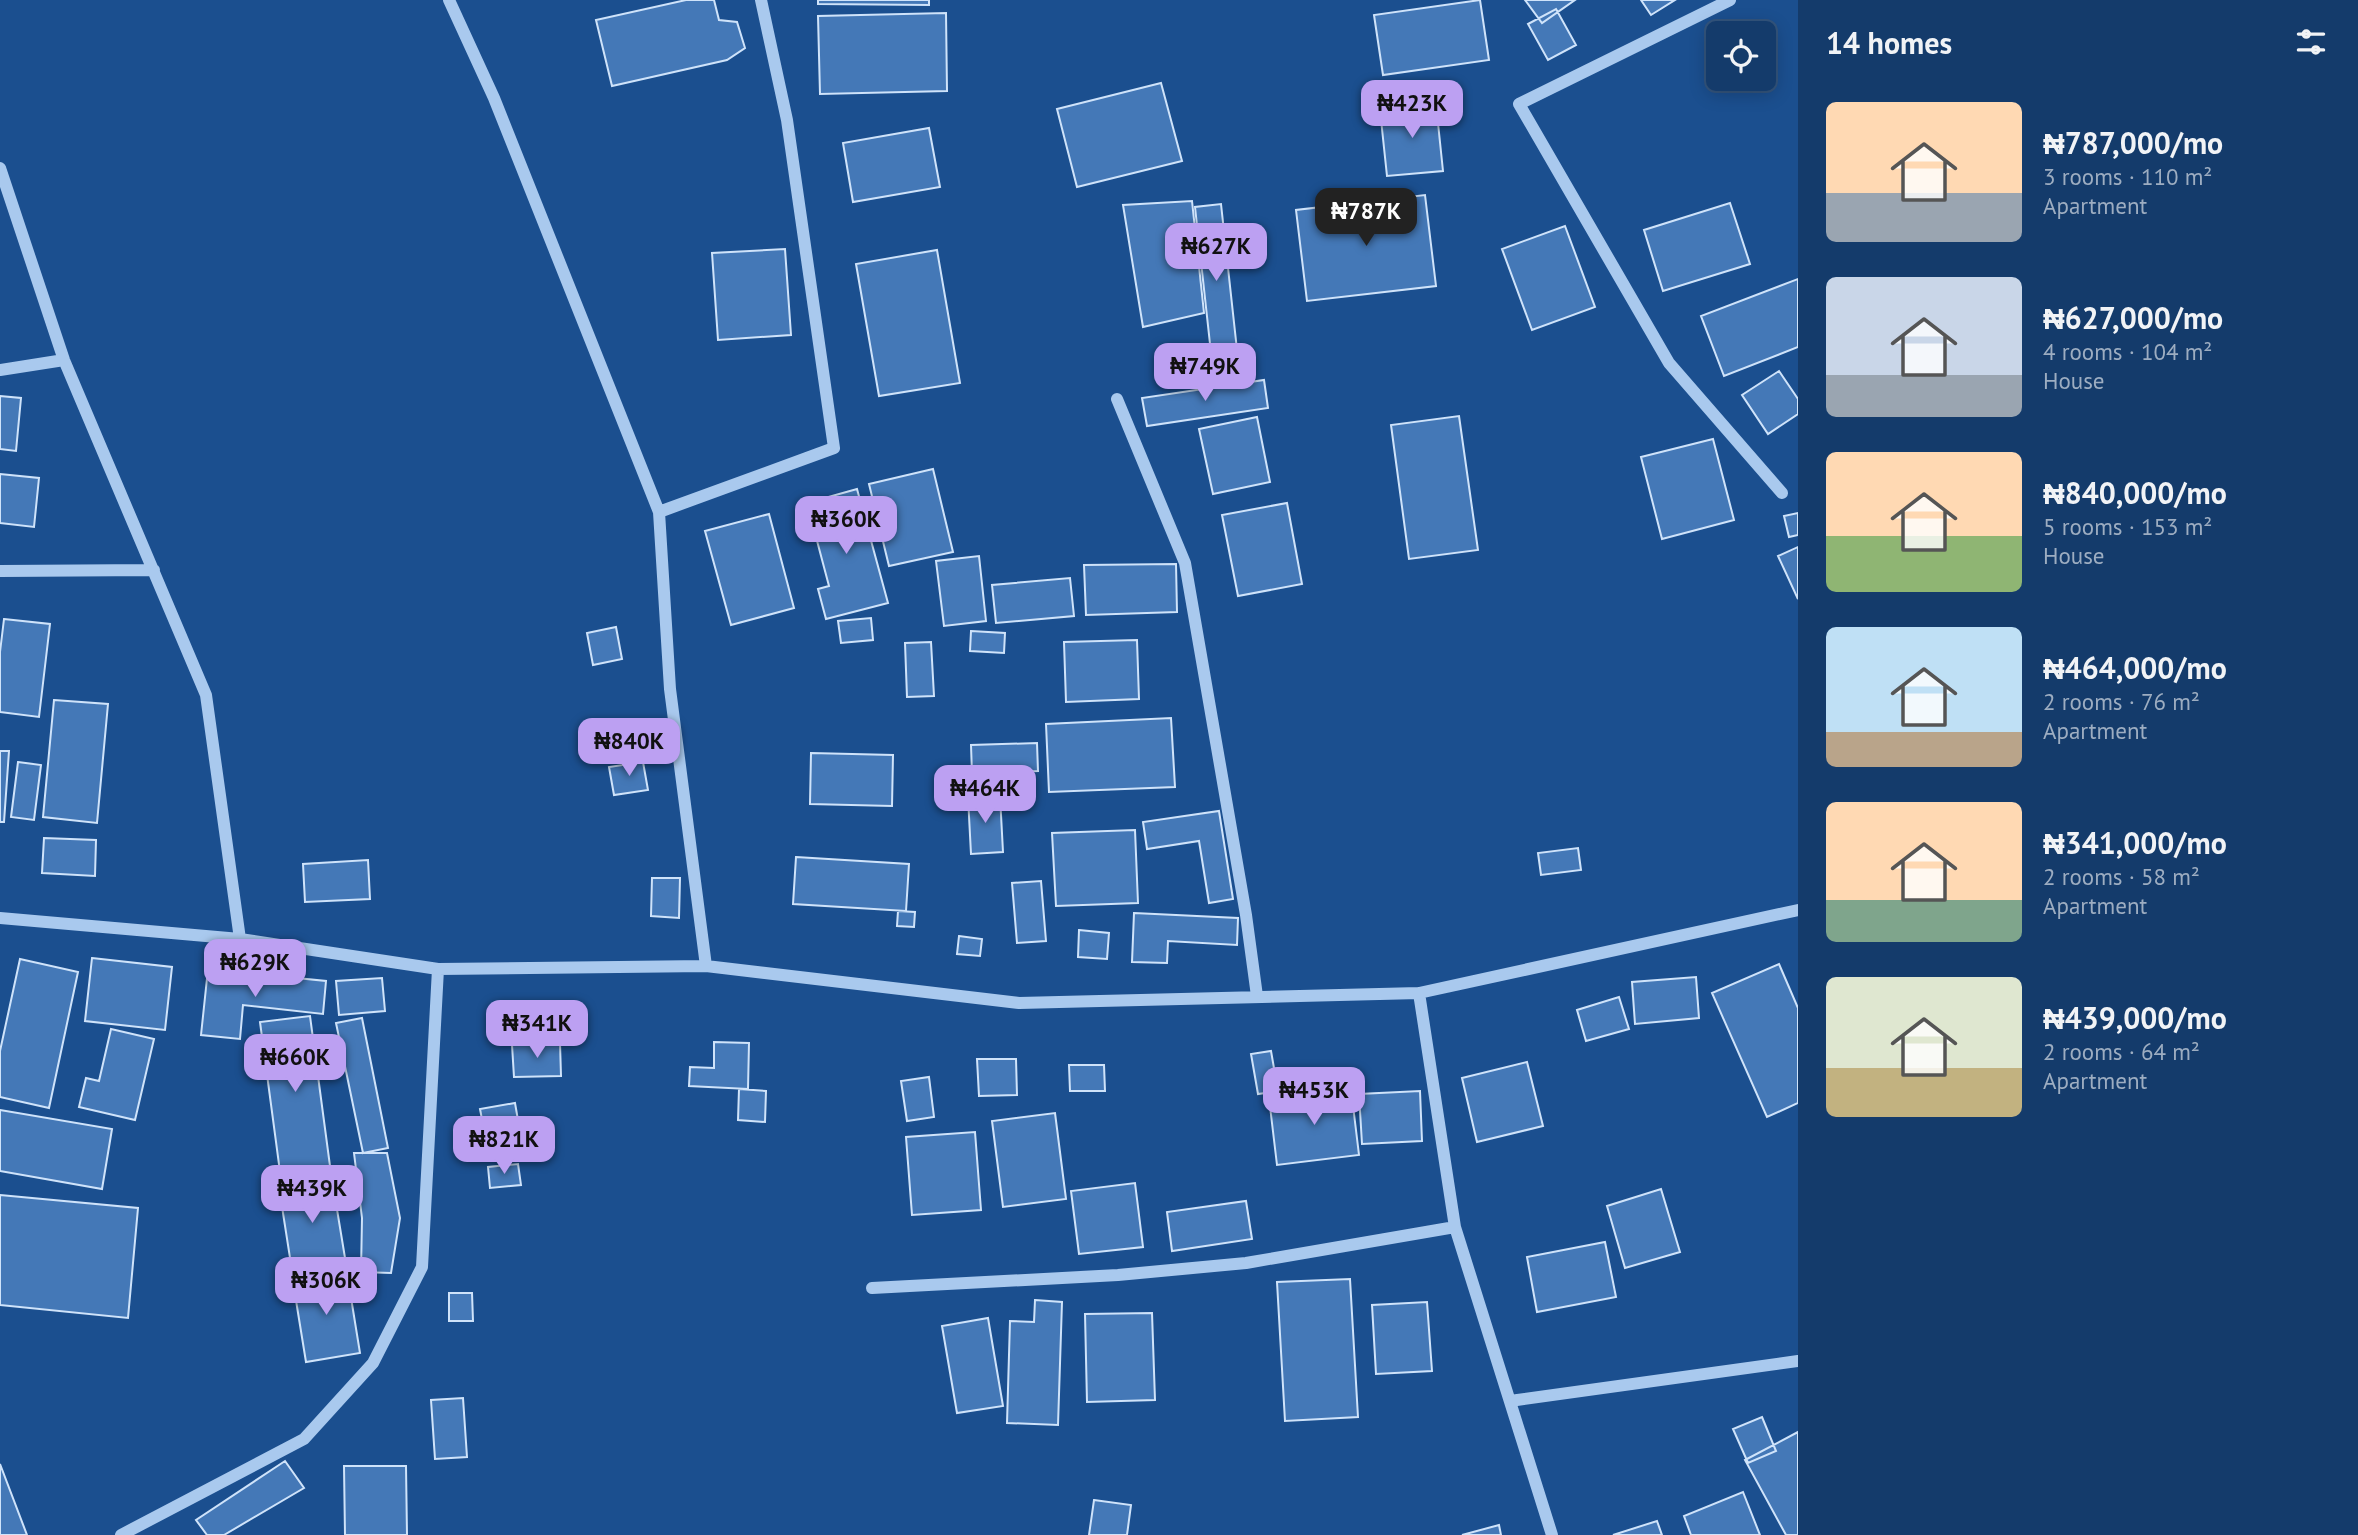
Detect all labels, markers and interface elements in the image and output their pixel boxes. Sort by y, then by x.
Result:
map controls [1706,21,1776,91]
button: locate [1706,21,1776,91]
text: 14 homes [1826,23,1952,62]
icon: filters [2292,23,2330,61]
pin: ₦423K [1363,80,1461,140]
text: ₦423K [1377,88,1447,117]
text: ₦787,000/mo [2043,123,2223,162]
icon: home [1882,130,1966,214]
text: 3 rooms · 110 m² [2043,162,2212,191]
pin: ₦787K [1317,188,1415,248]
text: Apartment [2043,191,2147,220]
text: ₦787K [1331,196,1401,225]
pin: ₦627K [1167,224,1265,283]
text: ₦627K [1181,231,1251,260]
text: ₦627,000/mo [2043,298,2223,337]
icon: home [1882,305,1966,389]
text: 4 rooms · 104 m² [2043,337,2212,366]
pin: ₦749K [1156,344,1254,403]
text: ₦749K [1170,351,1240,380]
text: House [2043,366,2105,395]
text: ₦840,000/mo [2043,473,2227,512]
icon: home [1882,480,1966,564]
pin: ₦360K [797,496,895,556]
text: ₦360K [811,504,881,533]
text: 5 rooms · 153 m² [2043,512,2212,541]
text: House [2043,541,2105,570]
text: ₦464,000/mo [2043,648,2227,687]
icon: home [1882,655,1966,739]
text: 2 rooms · 76 m² [2043,687,2200,716]
text: Apartment [2043,716,2147,745]
pin: ₦840K [580,718,678,778]
text: ₦840K [594,726,664,755]
pin: ₦464K [936,766,1034,825]
text: ₦464K [950,773,1020,802]
text: ₦341,000/mo [2043,823,2227,862]
icon: home [1882,830,1966,914]
text: 2 rooms · 58 m² [2043,862,2200,891]
text: Apartment [2043,891,2147,920]
pin: ₦629K [206,940,304,999]
text: ₦629K [220,947,290,976]
text: ₦439,000/mo [2043,998,2227,1037]
pin: ₦341K [488,1000,586,1060]
icon: home [1882,1005,1966,1089]
text: ₦341K [502,1008,572,1037]
pin: ₦660K [246,1034,344,1094]
text: 2 rooms · 64 m² [2043,1037,2200,1066]
text: ₦660K [260,1042,330,1071]
text: Apartment [2043,1066,2147,1095]
pin: ₦453K [1265,1068,1363,1127]
text: ₦453K [1279,1075,1349,1104]
pin: ₦821K [455,1116,553,1176]
text: ₦821K [469,1124,539,1153]
pin: ₦439K [263,1166,361,1225]
text: ₦439K [277,1173,347,1202]
pin: ₦306K [277,1258,375,1317]
text: ₦306K [291,1265,361,1294]

